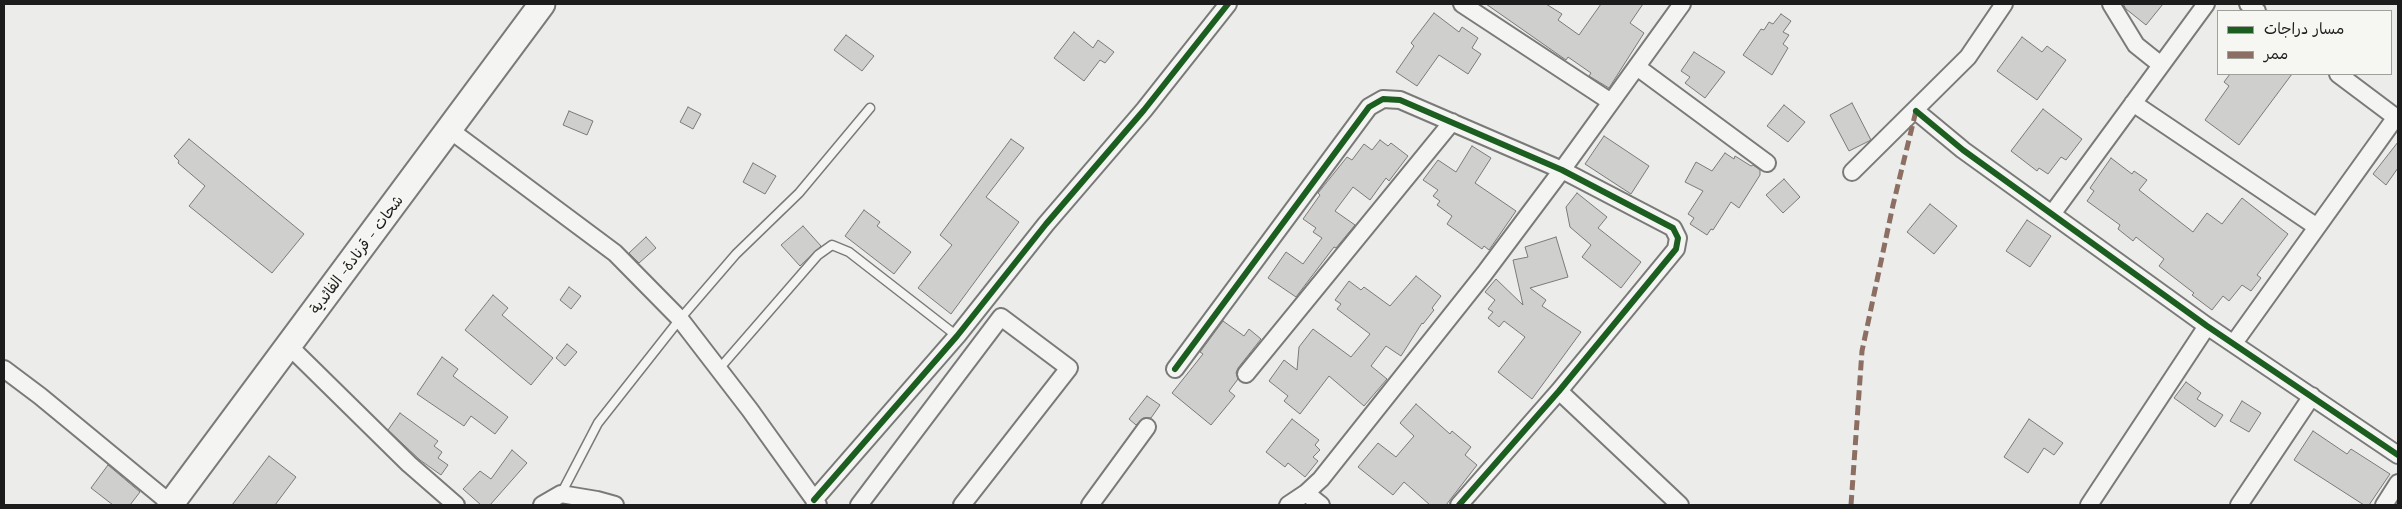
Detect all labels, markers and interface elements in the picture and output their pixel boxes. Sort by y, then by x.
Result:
legend [2217,10,2392,75]
text: مسار دراجات [2264,20,2344,38]
text: ممر [2264,45,2288,63]
street label: شحات - قرنادة- الفائدية [306,192,408,318]

